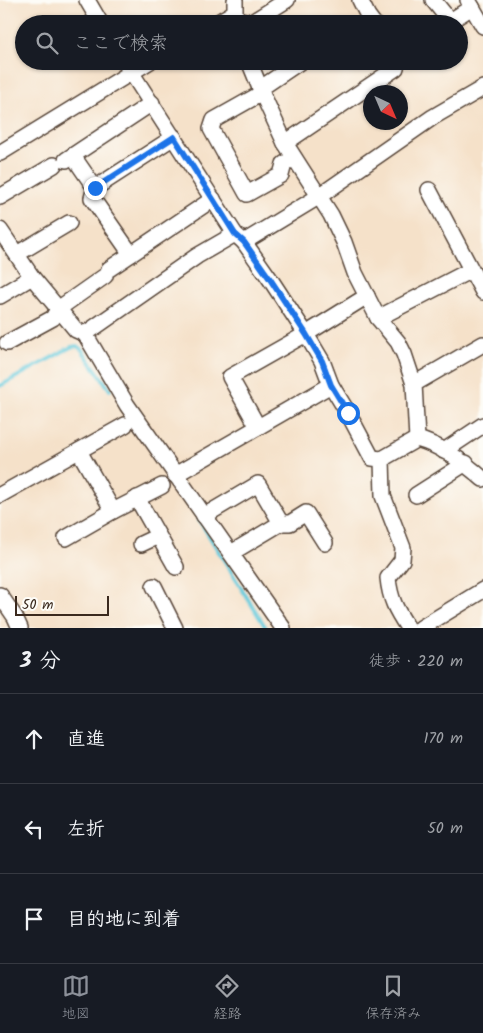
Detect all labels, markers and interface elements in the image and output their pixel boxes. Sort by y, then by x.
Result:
search box [15,15,468,70]
icon: search [33,29,61,57]
text: ここで検索 [73,29,168,59]
north arrow [363,85,408,130]
route end [84,177,107,200]
route start [337,402,360,425]
scale bar [15,593,109,616]
text: 50 m [22,594,53,616]
text: 3 分 [20,645,61,678]
text: 徒歩 · 220 m [369,649,463,674]
icon: ahead [20,725,48,753]
text: 直進 [67,725,105,755]
text: 170 m [423,726,463,751]
icon: left [20,815,48,843]
text: 左折 [67,815,105,845]
text: 50 m [427,816,463,841]
icon: arrive [20,905,48,933]
text: 目的地に到着 [67,905,181,935]
tab: 地図 [62,972,90,1025]
tab: 経路 [213,972,241,1025]
tab: 保存済み [365,972,421,1025]

